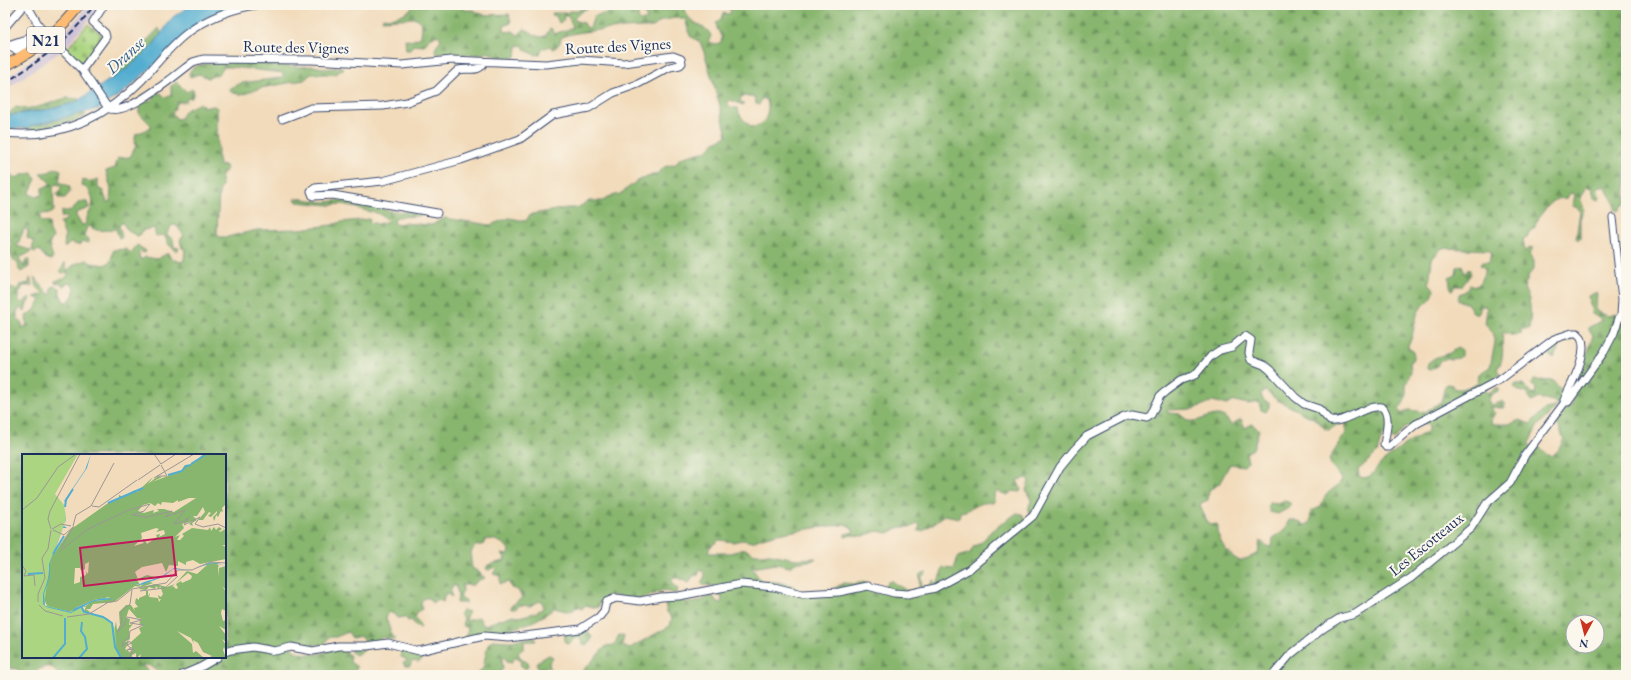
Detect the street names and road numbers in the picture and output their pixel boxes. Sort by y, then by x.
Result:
road number: N21 [27,27,65,53]
street label: Route des Vignes [564,33,672,59]
street label: Route des Vignes [243,36,349,58]
street label: Les Escotteaux [1384,507,1468,581]

